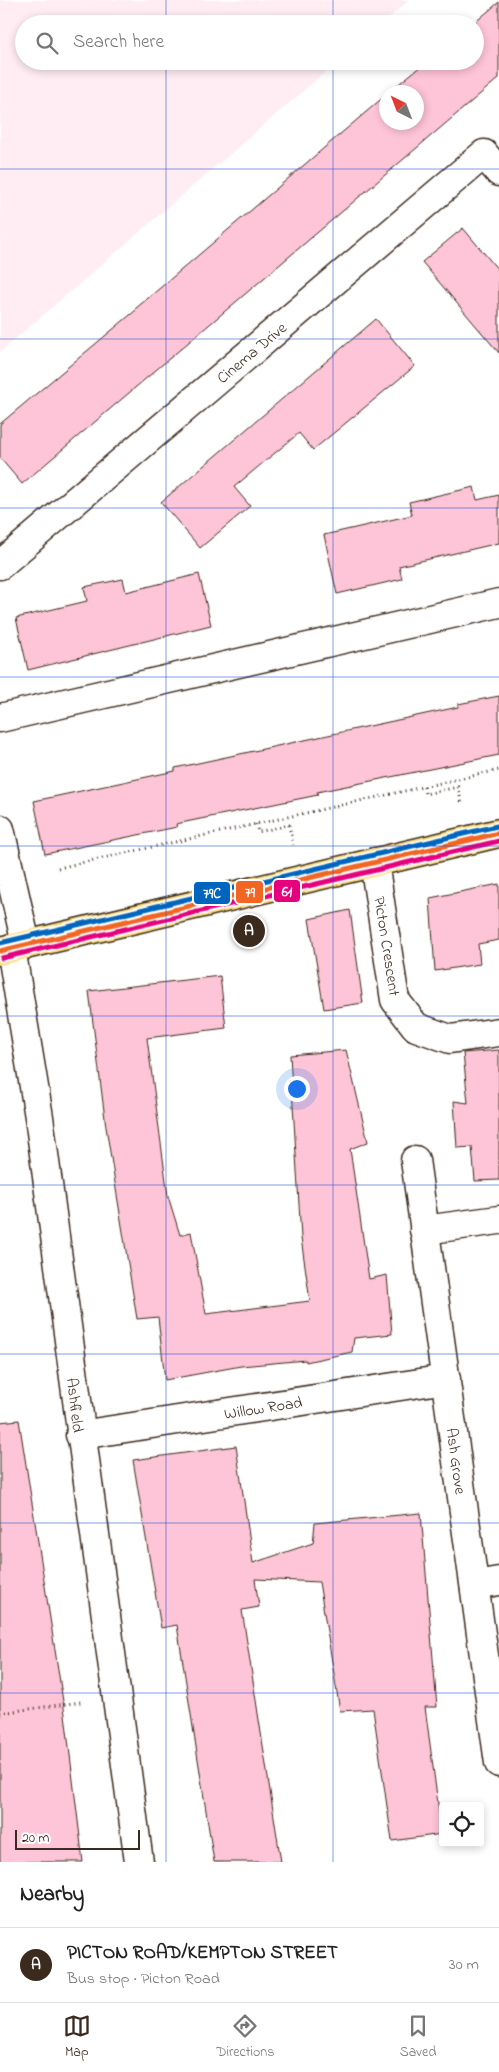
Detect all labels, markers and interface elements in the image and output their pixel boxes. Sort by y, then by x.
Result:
search box [15,15,484,70]
icon: search [33,29,61,57]
text: Search here [73,29,164,56]
north arrow [379,85,424,130]
street label: Cinema Drive [212,316,293,390]
line badge: 61 [273,879,301,903]
line badge: 79 [235,880,264,904]
line badge: 79C [193,881,231,905]
text: 61 [281,882,293,903]
text: 79 [245,883,256,904]
text: 79C [203,884,221,905]
street label: Picton Crescent [366,895,406,998]
pin: A [233,912,265,950]
your location [284,1076,310,1102]
street label: Ashfield [59,1377,89,1434]
street label: Willow Road [222,1391,304,1427]
street label: Ash Grove [438,1427,472,1497]
map controls [439,1802,484,1847]
button: locate [439,1802,484,1847]
scale bar [15,1827,140,1850]
text: 20 m [22,1828,49,1849]
text: Nearby [20,1880,84,1910]
text: PICTON ROAD/KEMPTON STREET [67,1940,338,1967]
text: A [31,1953,41,1977]
text: 30 m [449,1953,479,1977]
text: Bus stop · Picton Road [67,1967,220,1991]
tab: Map [63,2012,91,2063]
tab: Directions [216,2012,274,2063]
tab: Saved [400,2012,436,2063]

